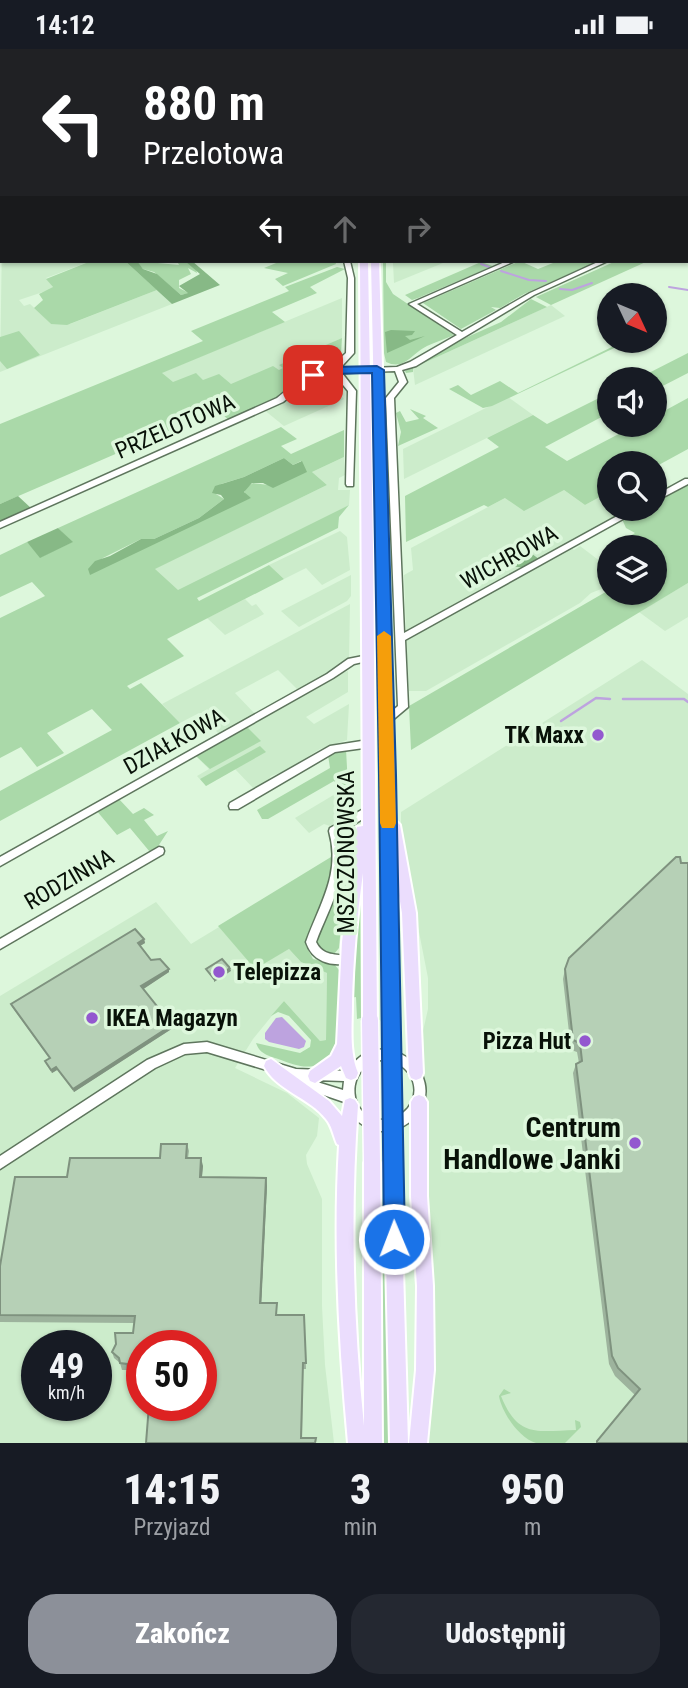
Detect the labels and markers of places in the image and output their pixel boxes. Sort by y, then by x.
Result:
pin [283,345,343,405]
place label: TK Maxx [504,722,585,749]
marker: TK Maxx [590,727,606,743]
place label: Telepizza [233,959,321,986]
marker: Telepizza [211,964,227,980]
place label: IKEA Magazyn [106,1005,238,1032]
marker: IKEA Magazyn [84,1010,100,1026]
place label: Pizza Hut [483,1028,571,1055]
marker: Pizza Hut [577,1033,593,1049]
place label: Centrum Handlowe Janki [443,1111,621,1176]
marker: Centrum Handlowe Janki [627,1135,643,1151]

